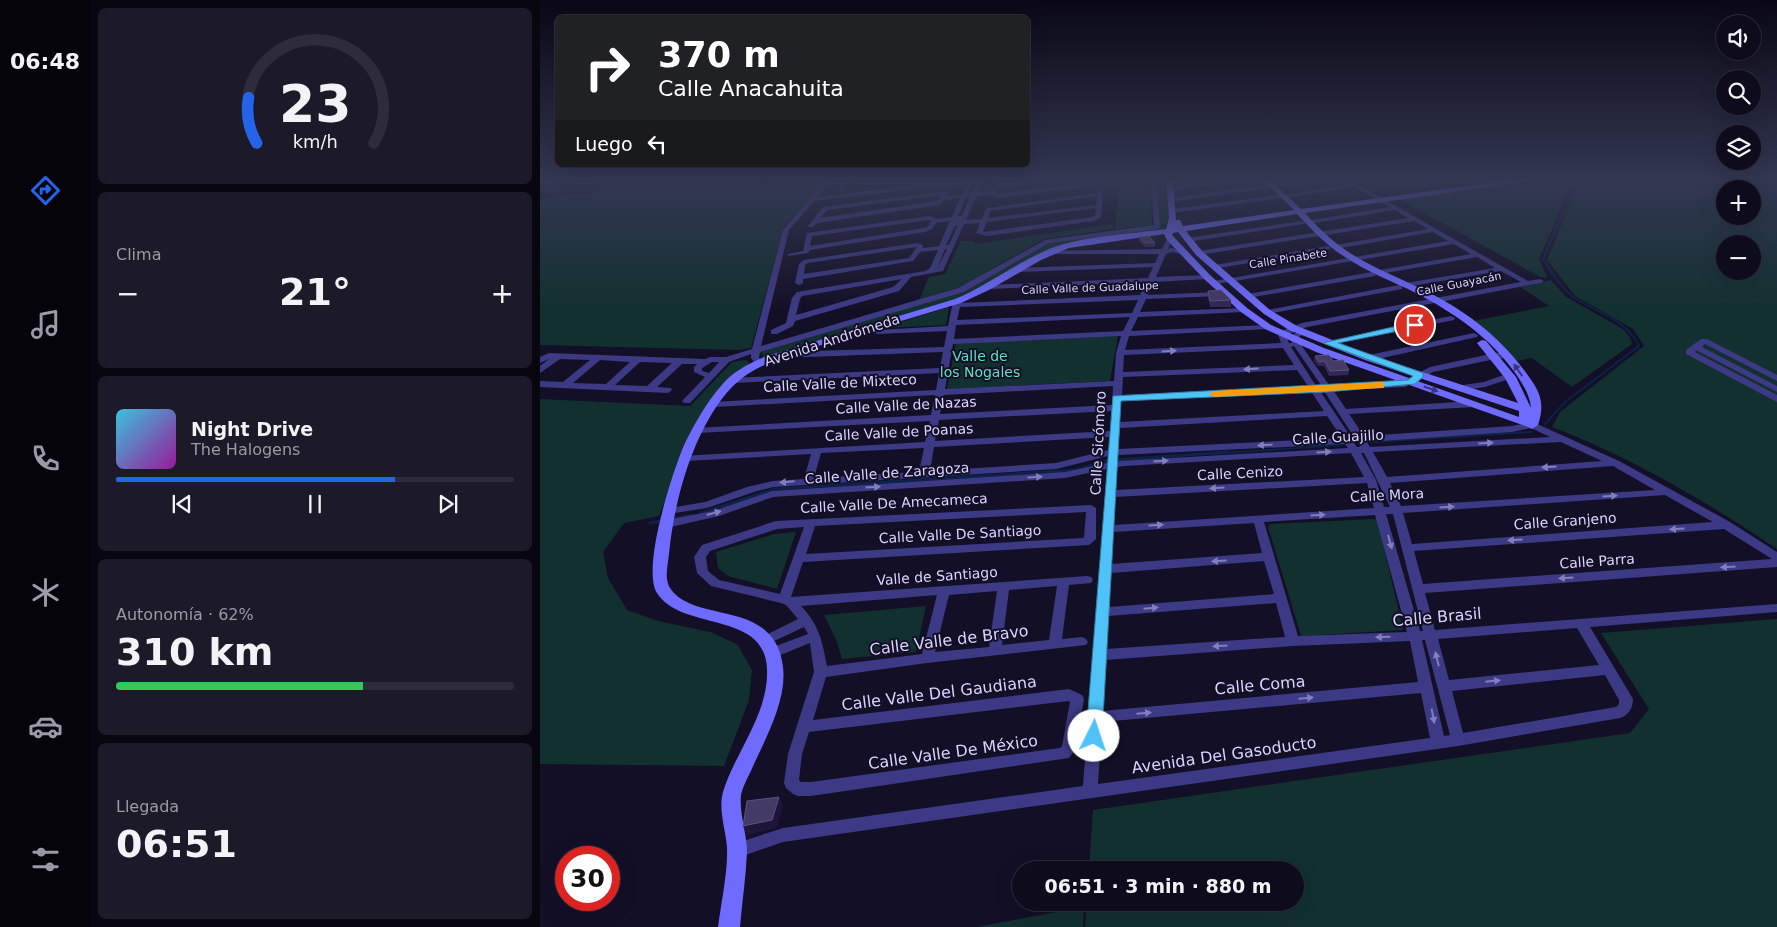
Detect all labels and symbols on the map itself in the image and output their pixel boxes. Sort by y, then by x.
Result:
street label: Calle Pinabete [1248,246,1328,272]
street label: Calle Guayacán [1416,269,1502,299]
street label: Calle Valle de Guadalupe [1021,279,1159,297]
pin [1394,304,1436,346]
street label: Avenida Andrómeda [762,311,902,369]
one-way arrow [1161,347,1177,355]
park label: Valle de los Nogales [940,348,1020,380]
one-way arrow [1513,363,1523,377]
one-way arrow [1243,365,1259,373]
street label: Calle Valle de Mixteco [763,371,917,395]
one-way arrow [1424,385,1439,393]
street label: Calle Sicómoro [1087,390,1109,496]
street label: Calle Valle de Nazas [835,393,977,417]
street label: Calle Valle de Poanas [824,420,974,444]
street label: Calle Guajillo [1292,427,1384,447]
one-way arrow [1478,438,1494,446]
one-way arrow [1257,441,1273,449]
one-way arrow [1316,448,1332,456]
one-way arrow [1154,456,1170,464]
street label: Calle Valle de Zaragoza [804,459,970,487]
street label: Calle Cenizo [1197,463,1283,483]
one-way arrow [1541,464,1557,472]
one-way arrow [1027,472,1043,480]
one-way arrow [778,479,794,487]
one-way arrow [865,483,881,491]
one-way arrow [1209,484,1225,492]
street label: Calle Mora [1350,485,1424,505]
street label: Calle Valle De Amecameca [800,490,988,516]
one-way arrow [1602,492,1618,500]
one-way arrow [1440,502,1456,510]
one-way arrow [706,509,721,517]
street label: Calle Granjeno [1513,509,1617,533]
one-way arrow [1311,510,1327,518]
one-way arrow [1149,521,1165,529]
street label: Calle Valle De Santiago [878,522,1042,546]
one-way arrow [1669,525,1685,533]
one-way arrow [1386,534,1394,549]
one-way arrow [1507,536,1523,544]
street label: Calle Parra [1559,550,1635,572]
one-way arrow [1211,557,1227,565]
one-way arrow [1720,563,1736,571]
street label: Valle de Santiago [876,564,998,588]
one-way arrow [1558,575,1574,583]
one-way arrow [1143,604,1159,612]
street label: Calle Brasil [1392,604,1482,630]
street label: Calle Valle de Bravo [869,621,1029,659]
one-way arrow [1374,634,1390,642]
one-way arrow [1212,643,1228,651]
one-way arrow [1433,651,1441,666]
street label: Calle Valle Del Gaudiana [840,672,1038,714]
street label: Calle Coma [1214,672,1306,698]
one-way arrow [1485,677,1501,685]
one-way arrow [1298,694,1314,702]
one-way arrow [1136,708,1152,716]
position arrow [1067,709,1119,761]
one-way arrow [1430,709,1438,725]
street label: Calle Valle De México [867,731,1039,773]
street label: Avenida Del Gasoducto [1131,733,1317,777]
speed limit sign: 30 [555,846,620,911]

